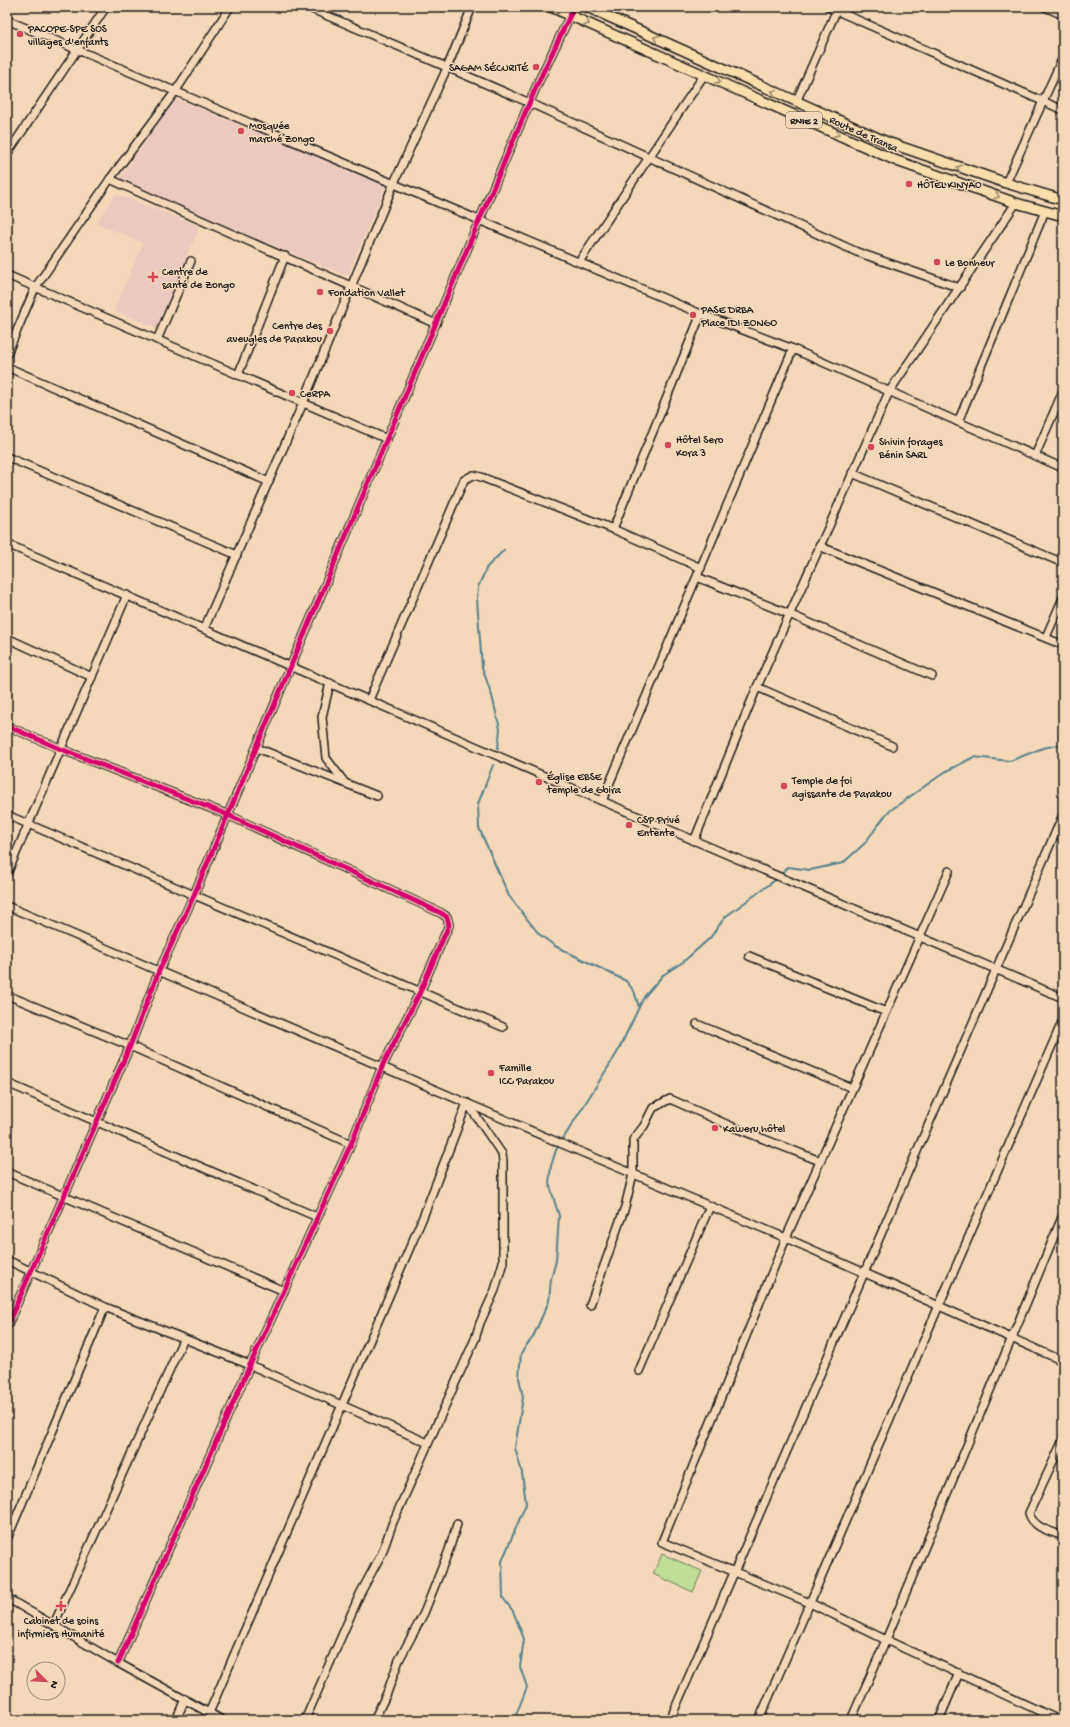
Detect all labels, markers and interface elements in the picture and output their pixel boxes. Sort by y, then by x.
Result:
one-way arrow [582,18,590,26]
place label: PACOPE-SPE SOS villages d'enfants [27,24,109,49]
marker: PACOPE-SPE SOS villages d'enfants [15,29,25,39]
one-way arrow [652,35,660,43]
place label: SAGAM SÉCURITÉ [449,62,529,75]
marker: SAGAM SÉCURITÉ [531,62,541,72]
one-way arrow [714,76,722,84]
one-way arrow [771,89,778,97]
road number: RNIE 2 [786,112,822,128]
street label: Route de Transa [827,114,900,156]
place label: Mosquée marché Zongo [249,121,315,146]
marker: Mosquée marché Zongo [236,126,246,136]
one-way arrow [833,130,840,138]
one-way arrow [956,164,963,173]
marker: HÔTEL KINYAO [904,179,914,189]
place label: HÔTEL KINYAO [917,179,982,192]
one-way arrow [994,191,1001,200]
marker: Le Bonheur [932,257,942,267]
place label: Le Bonheur [945,258,996,270]
place label: Centre de santé de Zongo [162,267,235,292]
marker: Centre de santé de Zongo [147,271,159,283]
marker: Fondation Vallet [315,287,325,297]
place label: Fondation Vallet [327,288,406,300]
place label: PASE DRBA Place IDI ZONGO [700,305,778,330]
marker: PASE DRBA Place IDI ZONGO [688,310,698,320]
place label: Centre des aveugles de Parakou [227,321,323,346]
marker: Centre des aveugles de Parakou [325,326,335,336]
marker: CeRPA [287,388,297,398]
place label: CeRPA [300,389,330,401]
place label: Hôtel Sero Kora 3 [676,435,724,460]
place label: Shivin forages Bénin SARL [878,436,943,462]
marker: Hôtel Sero Kora 3 [663,440,673,450]
marker: Shivin forages Bénin SARL [866,442,876,452]
place label: Église EBSE temple de Gbira [546,771,622,797]
place label: Temple de foi agissante de Parakou [791,775,892,801]
marker: Église EBSE temple de Gbira [534,777,544,787]
marker: Temple de foi agissante de Parakou [779,781,789,791]
place label: CSP Privé Entente [637,815,680,840]
marker: CSP Privé Entente [624,820,634,830]
place label: Famille ICC Parakou [498,1063,554,1088]
marker: Famille ICC Parakou [486,1068,496,1078]
marker: Kaweru hôtel [710,1123,720,1133]
place label: Kaweru hôtel [723,1124,786,1136]
marker: Cabinet de soins infirmiers Humanité [55,1600,67,1612]
place label: Cabinet de soins infirmiers Humanité [18,1616,105,1641]
north arrow [26,1661,66,1701]
text: N [46,1679,60,1690]

